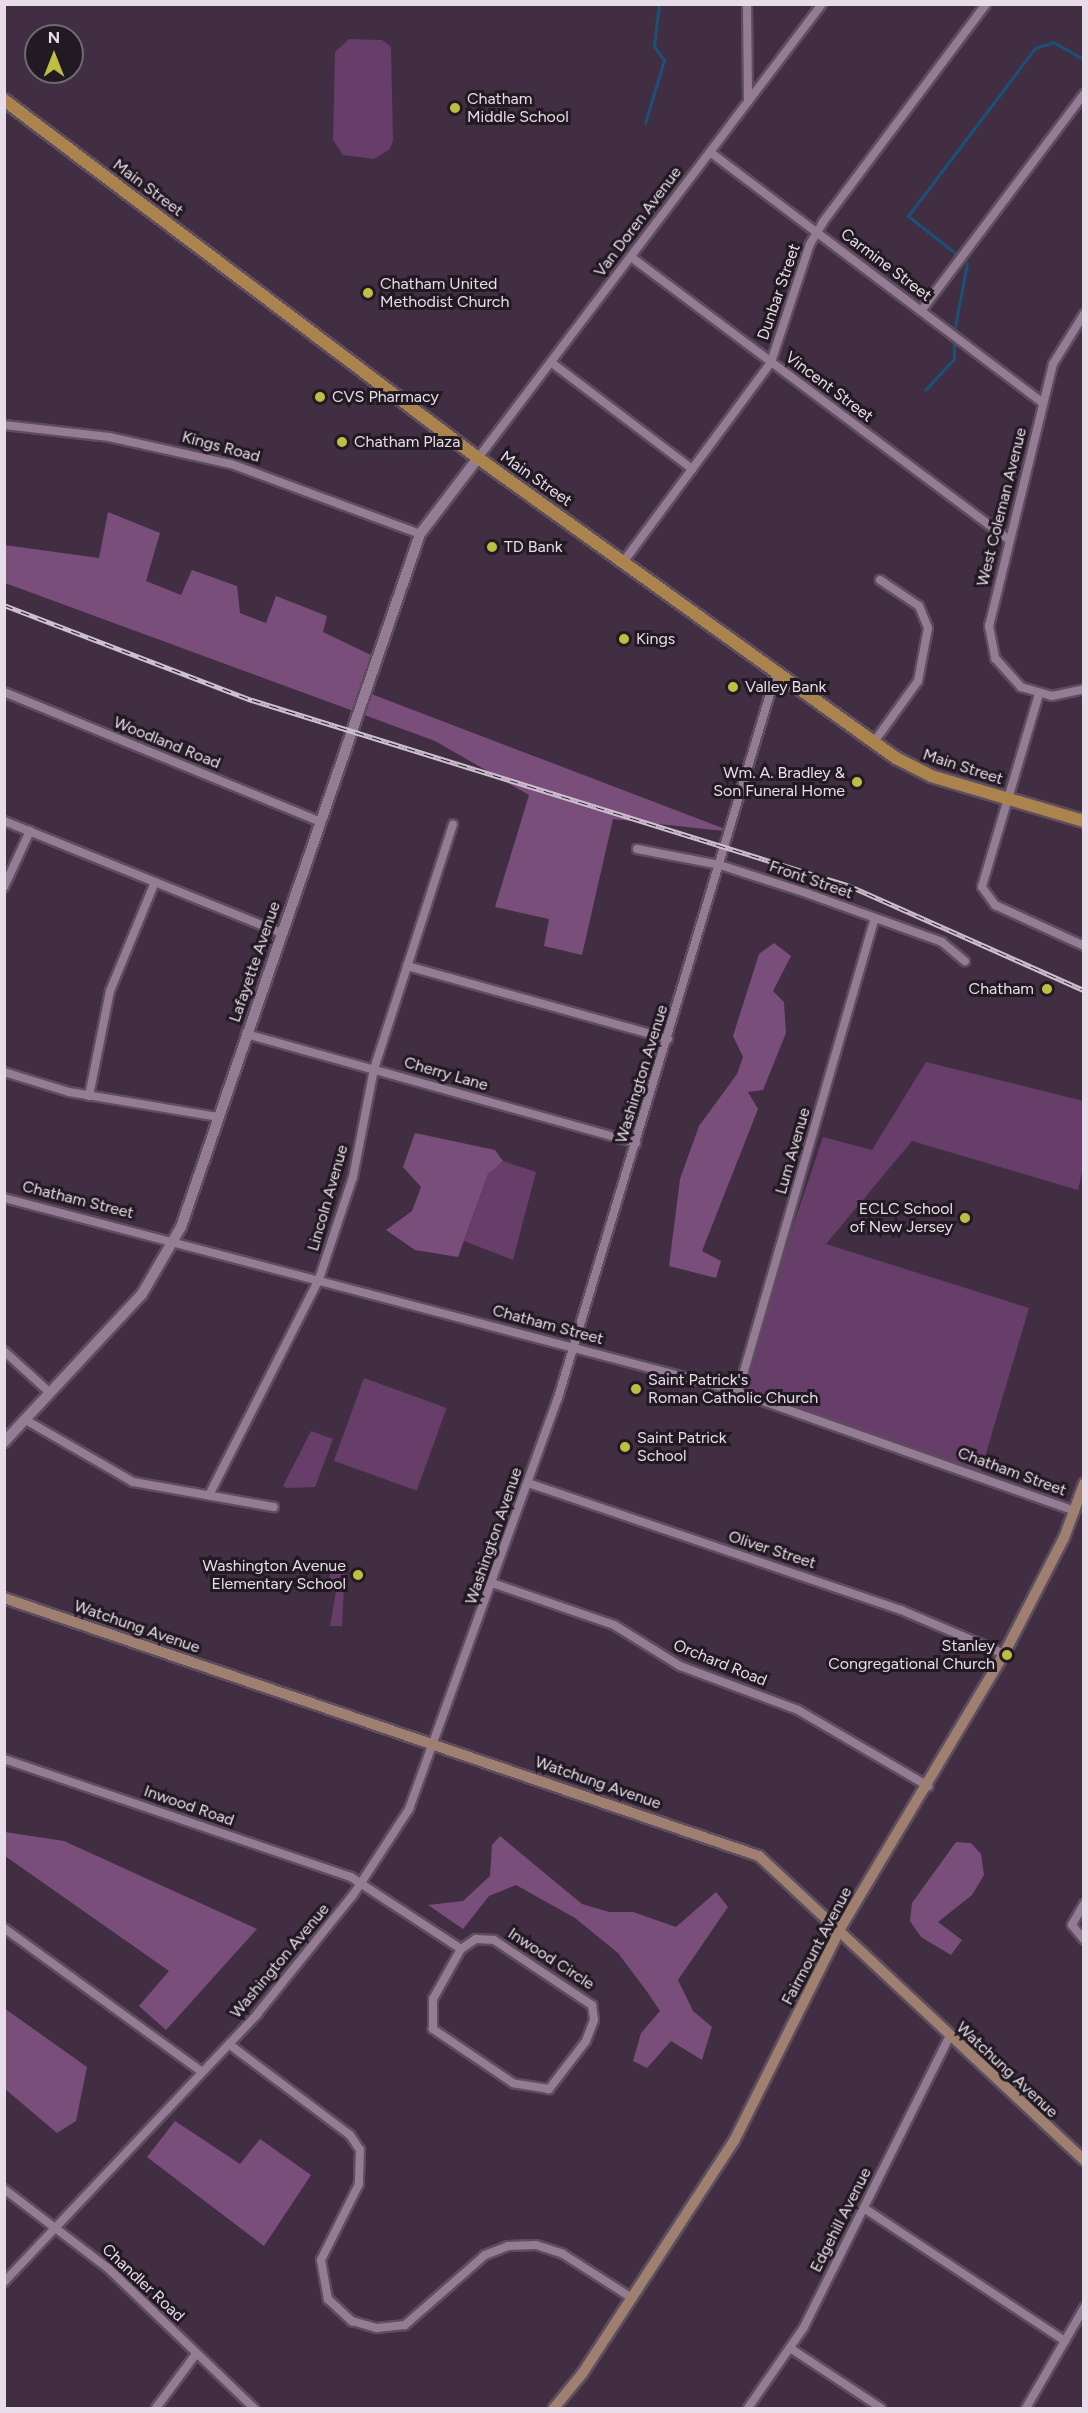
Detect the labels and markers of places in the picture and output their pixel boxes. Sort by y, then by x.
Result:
place label: Chatham Middle School [467,89,569,127]
marker: Chatham Middle School [448,101,462,115]
place label: Chatham United Methodist Church [380,274,509,312]
marker: Chatham United Methodist Church [361,286,375,300]
place label: CVS Pharmacy [332,387,439,407]
marker: CVS Pharmacy [313,390,327,404]
place label: Chatham Plaza [354,432,460,452]
marker: Chatham Plaza [335,435,349,449]
place label: TD Bank [504,537,562,557]
marker: TD Bank [485,540,499,554]
place label: Kings [636,629,675,649]
marker: Kings [617,632,631,646]
place label: Valley Bank [745,677,826,697]
marker: Valley Bank [726,680,740,694]
place label: Wm. A. Bradley & Son Funeral Home [713,763,845,801]
marker: Wm. A. Bradley & Son Funeral Home [850,775,864,789]
place label: Chatham [969,979,1034,999]
marker: Chatham [1038,980,1056,998]
place label: ECLC School of New Jersey [850,1199,953,1237]
marker: ECLC School of New Jersey [958,1211,972,1225]
place label: Saint Patrick's Roman Catholic Church [648,1370,818,1408]
marker: Saint Patrick's Roman Catholic Church [629,1382,643,1396]
place label: Saint Patrick School [637,1428,726,1466]
marker: Saint Patrick School [618,1440,632,1454]
place label: Washington Avenue Elementary School [202,1556,346,1594]
marker: Washington Avenue Elementary School [351,1568,365,1582]
place label: Stanley Congregational Church [828,1636,995,1674]
marker: Stanley Congregational Church [1000,1648,1014,1662]

